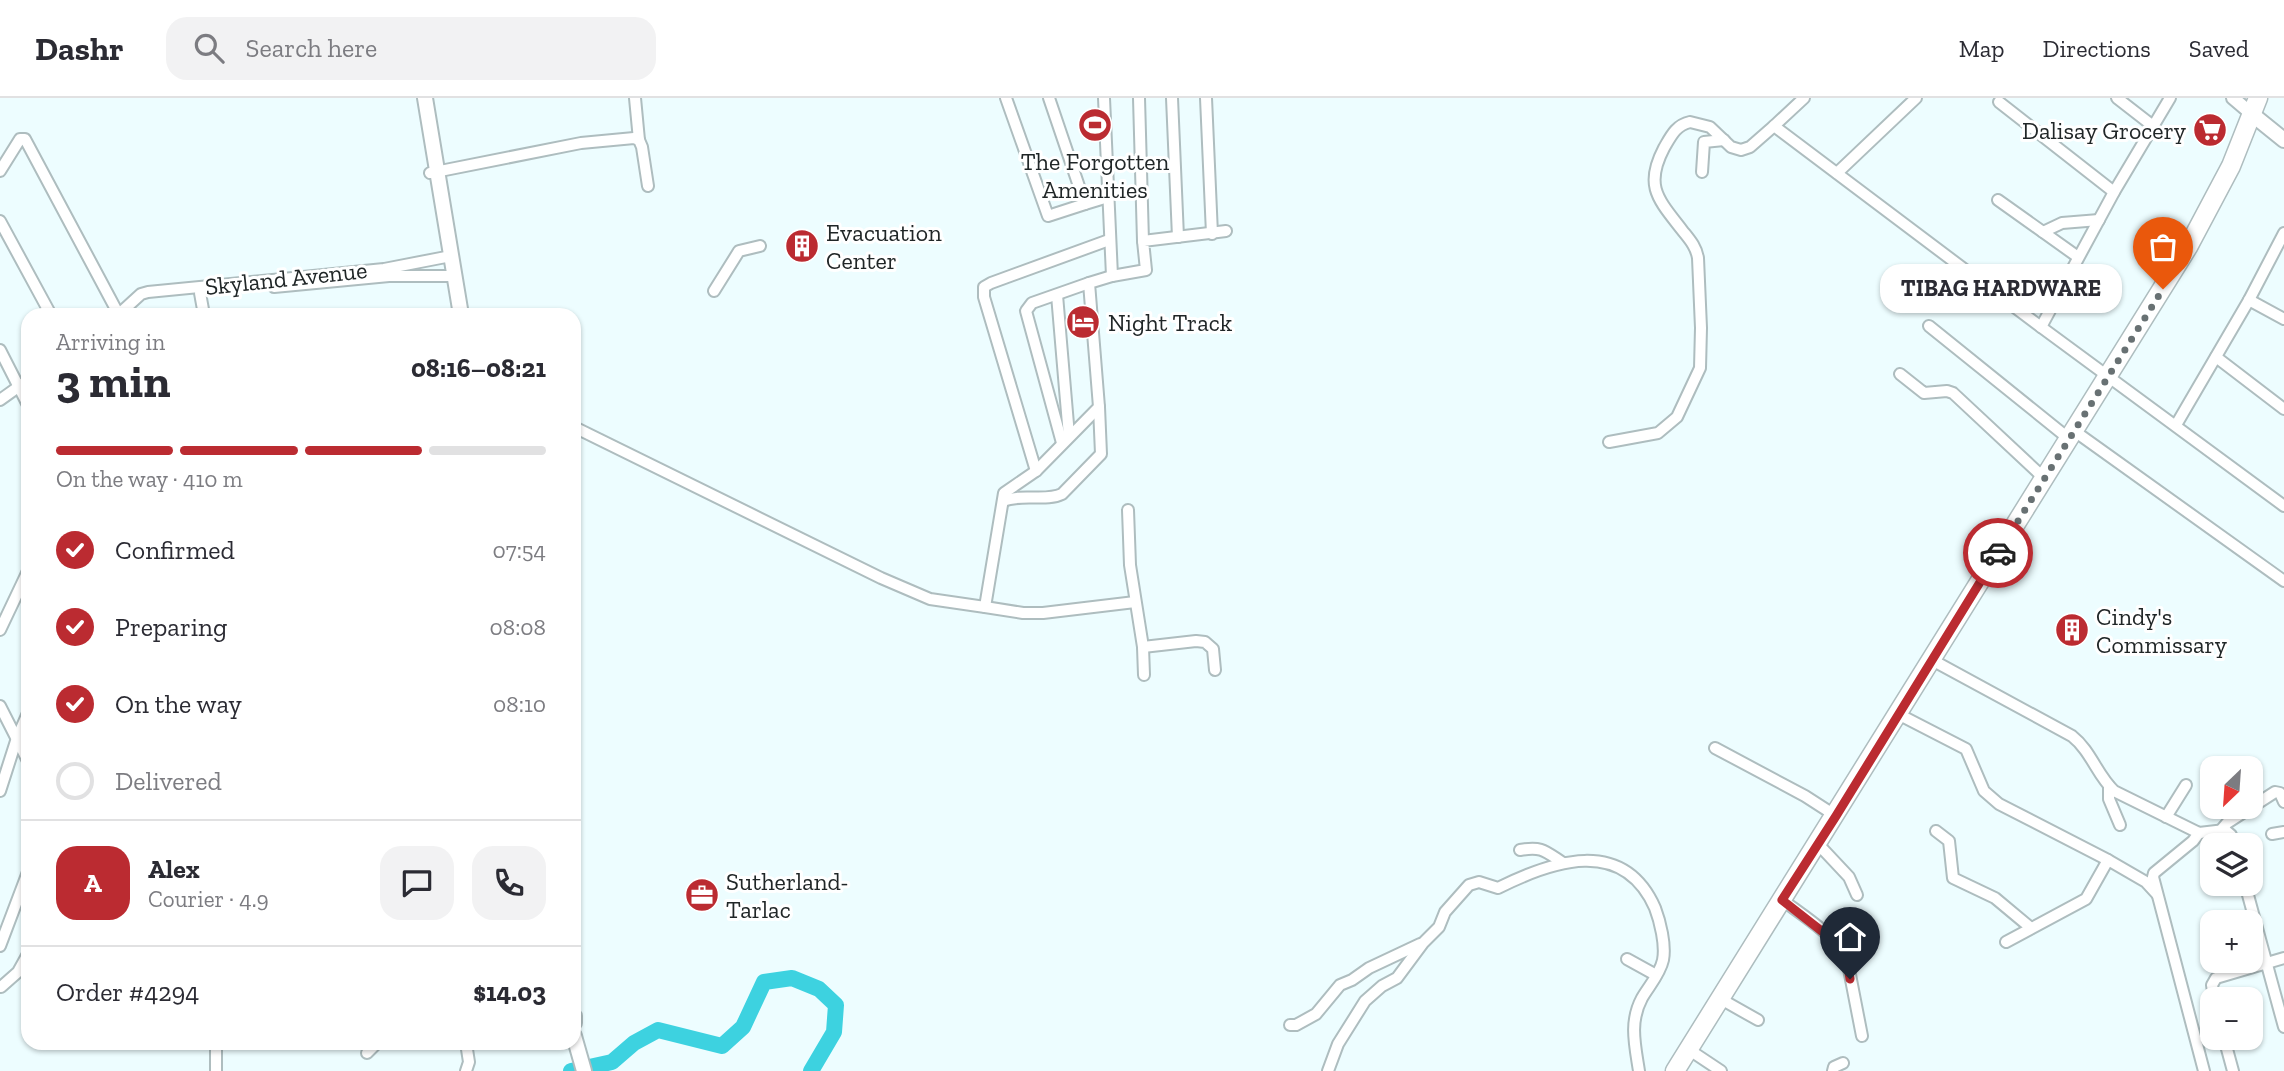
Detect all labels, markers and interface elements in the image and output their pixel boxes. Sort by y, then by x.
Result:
search box [166,17,656,80]
text: Dashr [35,29,124,68]
icon: search [190,29,228,67]
text: Search here [246,32,377,64]
text: Map [1959,34,2005,63]
text: Directions [2043,34,2151,63]
text: Saved [2189,34,2249,63]
sports icon: The Forgotten Amenities [1076,106,1114,144]
supermarket icon: Dalisay Grocery [2191,111,2229,149]
place label: Dalisay Grocery [2022,116,2187,145]
place label: The Forgotten Amenities [1021,147,1170,204]
pin [2133,217,2193,289]
place label: Evacuation Center [826,218,942,275]
building icon: Evacuation Center [783,227,821,265]
icon: bag [2144,228,2182,266]
street label: Skyland Avenue [203,255,369,301]
callout: TIBAG HARDWARE [1880,264,2121,314]
text: TIBAG HARDWARE [1901,274,2101,302]
hotel icon: Night Track [1064,303,1102,341]
place label: Night Track [1108,308,1233,337]
text: Arriving in [56,328,165,356]
text: 08:16–08:21 [411,352,546,384]
text: 3 min [56,354,170,409]
text: On the way · 410 m [56,465,243,493]
courier [1963,518,2033,588]
icon: check [56,531,94,569]
text: Confirmed [115,534,235,566]
icon: car [1979,534,2017,572]
text: 07:54 [493,536,546,564]
place label: Cindy's Commissary [2096,602,2228,659]
icon: check [56,608,94,646]
text: Preparing [115,611,227,643]
building icon: Cindy's Commissary [2053,611,2091,649]
text: 08:08 [490,613,546,641]
icon: check [56,685,94,723]
text: On the way [115,688,242,720]
text: 08:10 [493,690,546,718]
north arrow [2200,756,2263,819]
map controls [2200,756,2263,1050]
text: Delivered [115,765,222,797]
button: layers [2200,833,2263,896]
button: chat [380,846,454,920]
button: phone [472,846,546,920]
text: Alex [148,853,200,885]
text: A [84,867,102,899]
place label: Sutherland- Tarlac [726,867,849,924]
office icon: Sutherland- Tarlac [683,876,721,914]
text: Courier · 4.9 [148,885,269,913]
pin [1820,907,1880,979]
button: + [2200,910,2263,973]
icon: home [1831,918,1869,956]
text: Order #4294 [56,976,199,1008]
text: $14.03 [473,976,546,1008]
button: − [2200,987,2263,1050]

